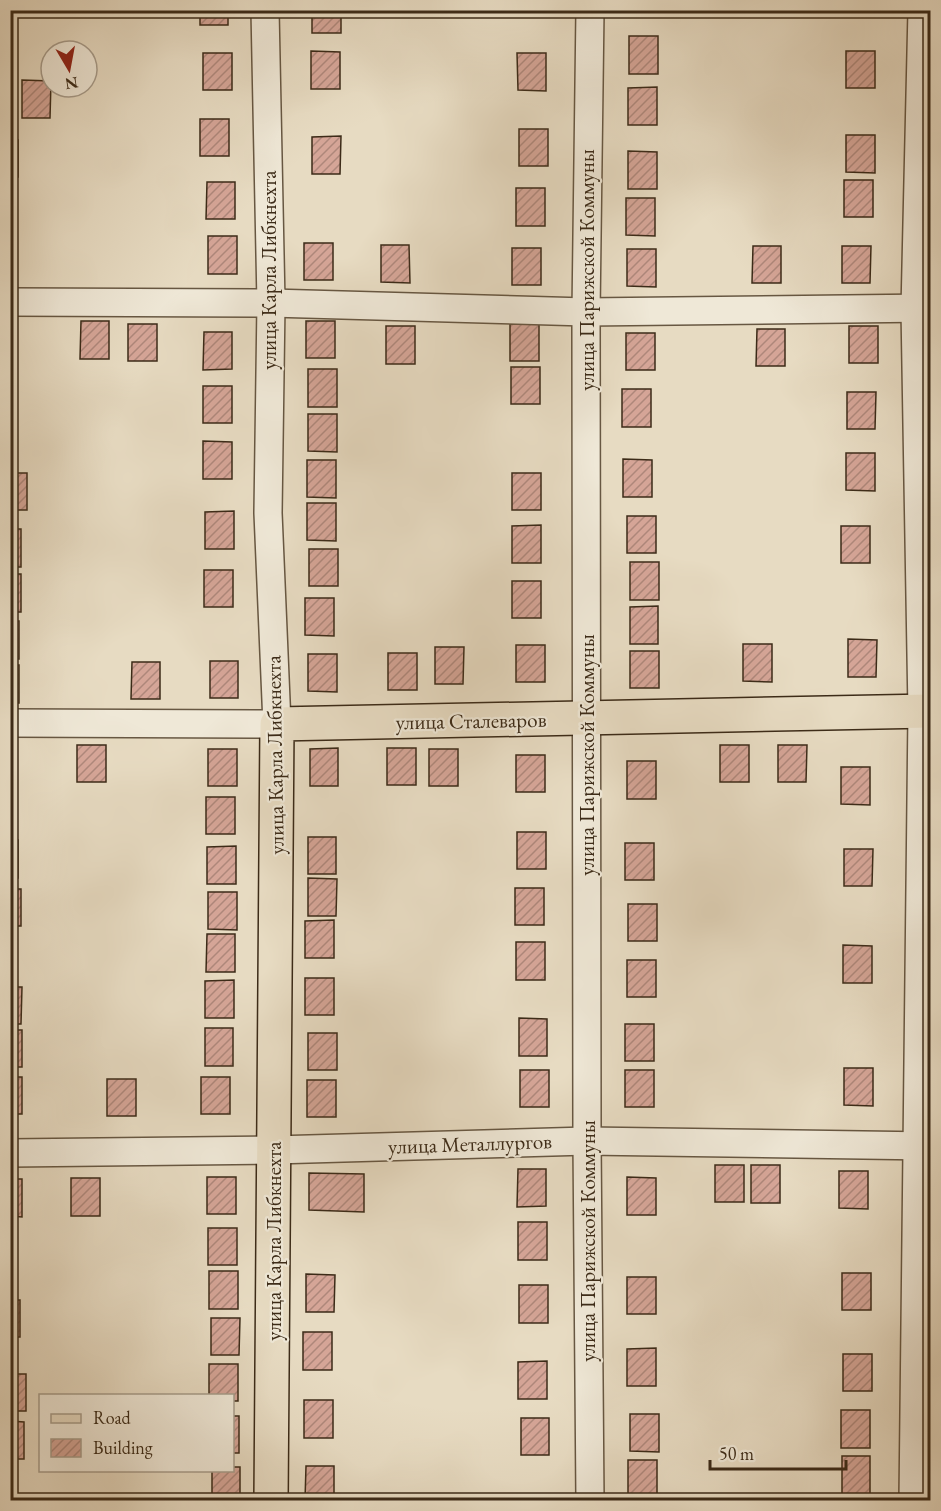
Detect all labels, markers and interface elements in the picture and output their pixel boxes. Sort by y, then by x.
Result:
north arrow [39,39,99,99]
text: N [63,72,80,95]
street label: улица Парижской Коммуны [573,149,600,391]
street label: улица Карла Либкнехта [255,170,282,370]
street label: улица Парижской Коммуны [573,634,600,876]
street label: улица Карла Либкнехта [259,654,290,855]
street label: улица Сталеваров [395,706,547,735]
street label: улица Парижской Коммуны [574,1120,601,1362]
street label: улица Металлургов [388,1127,552,1160]
street label: улица Карла Либкнехта [260,1141,287,1341]
legend [39,1394,234,1472]
text: Road [93,1406,132,1429]
scale bar [710,1433,846,1471]
text: Building [93,1436,153,1459]
text: 50 m [719,1442,754,1465]

